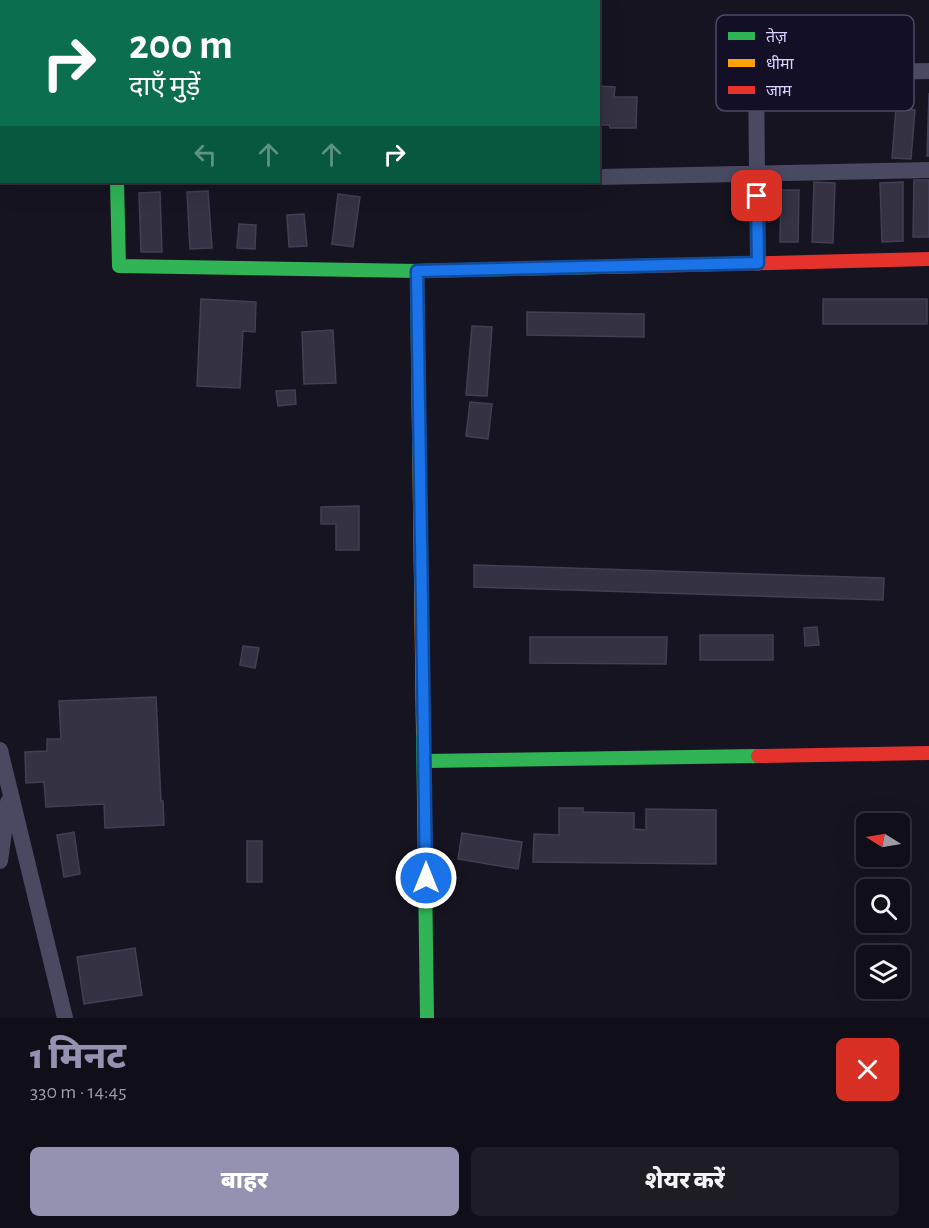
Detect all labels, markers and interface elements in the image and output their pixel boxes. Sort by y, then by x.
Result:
legend [716,15,914,111]
icon: right [30,24,108,102]
text: 200 m [129,24,233,66]
text: तेज़ [766,27,788,45]
text: धीमा [766,55,795,72]
text: दाएँ मुड़ें [129,73,200,100]
text: जाम [766,83,792,99]
icon: left [189,138,222,171]
icon: ahead [252,138,285,171]
icon: ahead [315,138,348,171]
icon: right [378,138,411,171]
pin [731,170,782,221]
icon: arrive [740,179,773,212]
north arrow [856,813,910,867]
map controls [856,813,910,999]
position arrow [394,846,458,910]
button: search [856,879,910,933]
button: layers [856,945,910,999]
button: close [836,1038,899,1101]
text: 1 मिनट [30,1039,126,1075]
text: 330 m · 14:45 [30,1082,127,1102]
button: बाहर [30,1147,459,1216]
button: शेयर करें [471,1147,899,1216]

